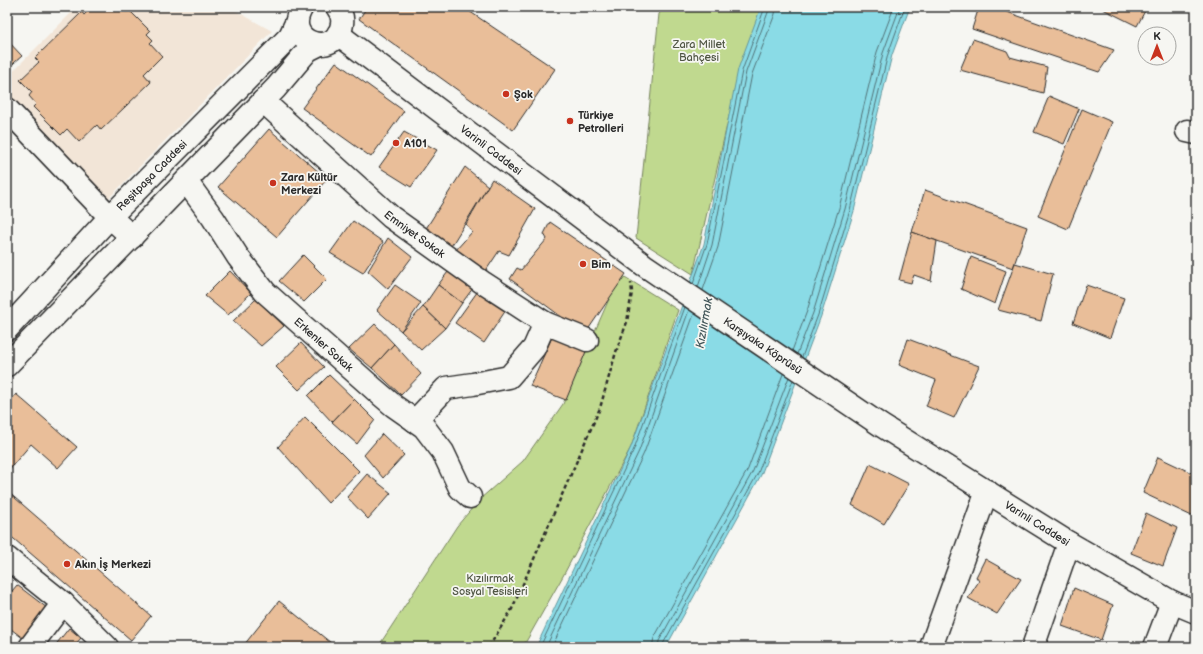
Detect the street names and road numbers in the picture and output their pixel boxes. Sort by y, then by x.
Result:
street label: Varinli Caddesi [457,123,524,178]
street label: Reşitpaşa Caddesi [114,138,190,214]
street label: Emniyet Sokak [381,208,448,261]
street label: Erkenler Sokak [291,315,356,375]
street label: Karşıyaka Köprüsü [721,315,804,377]
street label: Varinli Caddesi [1002,498,1072,549]

